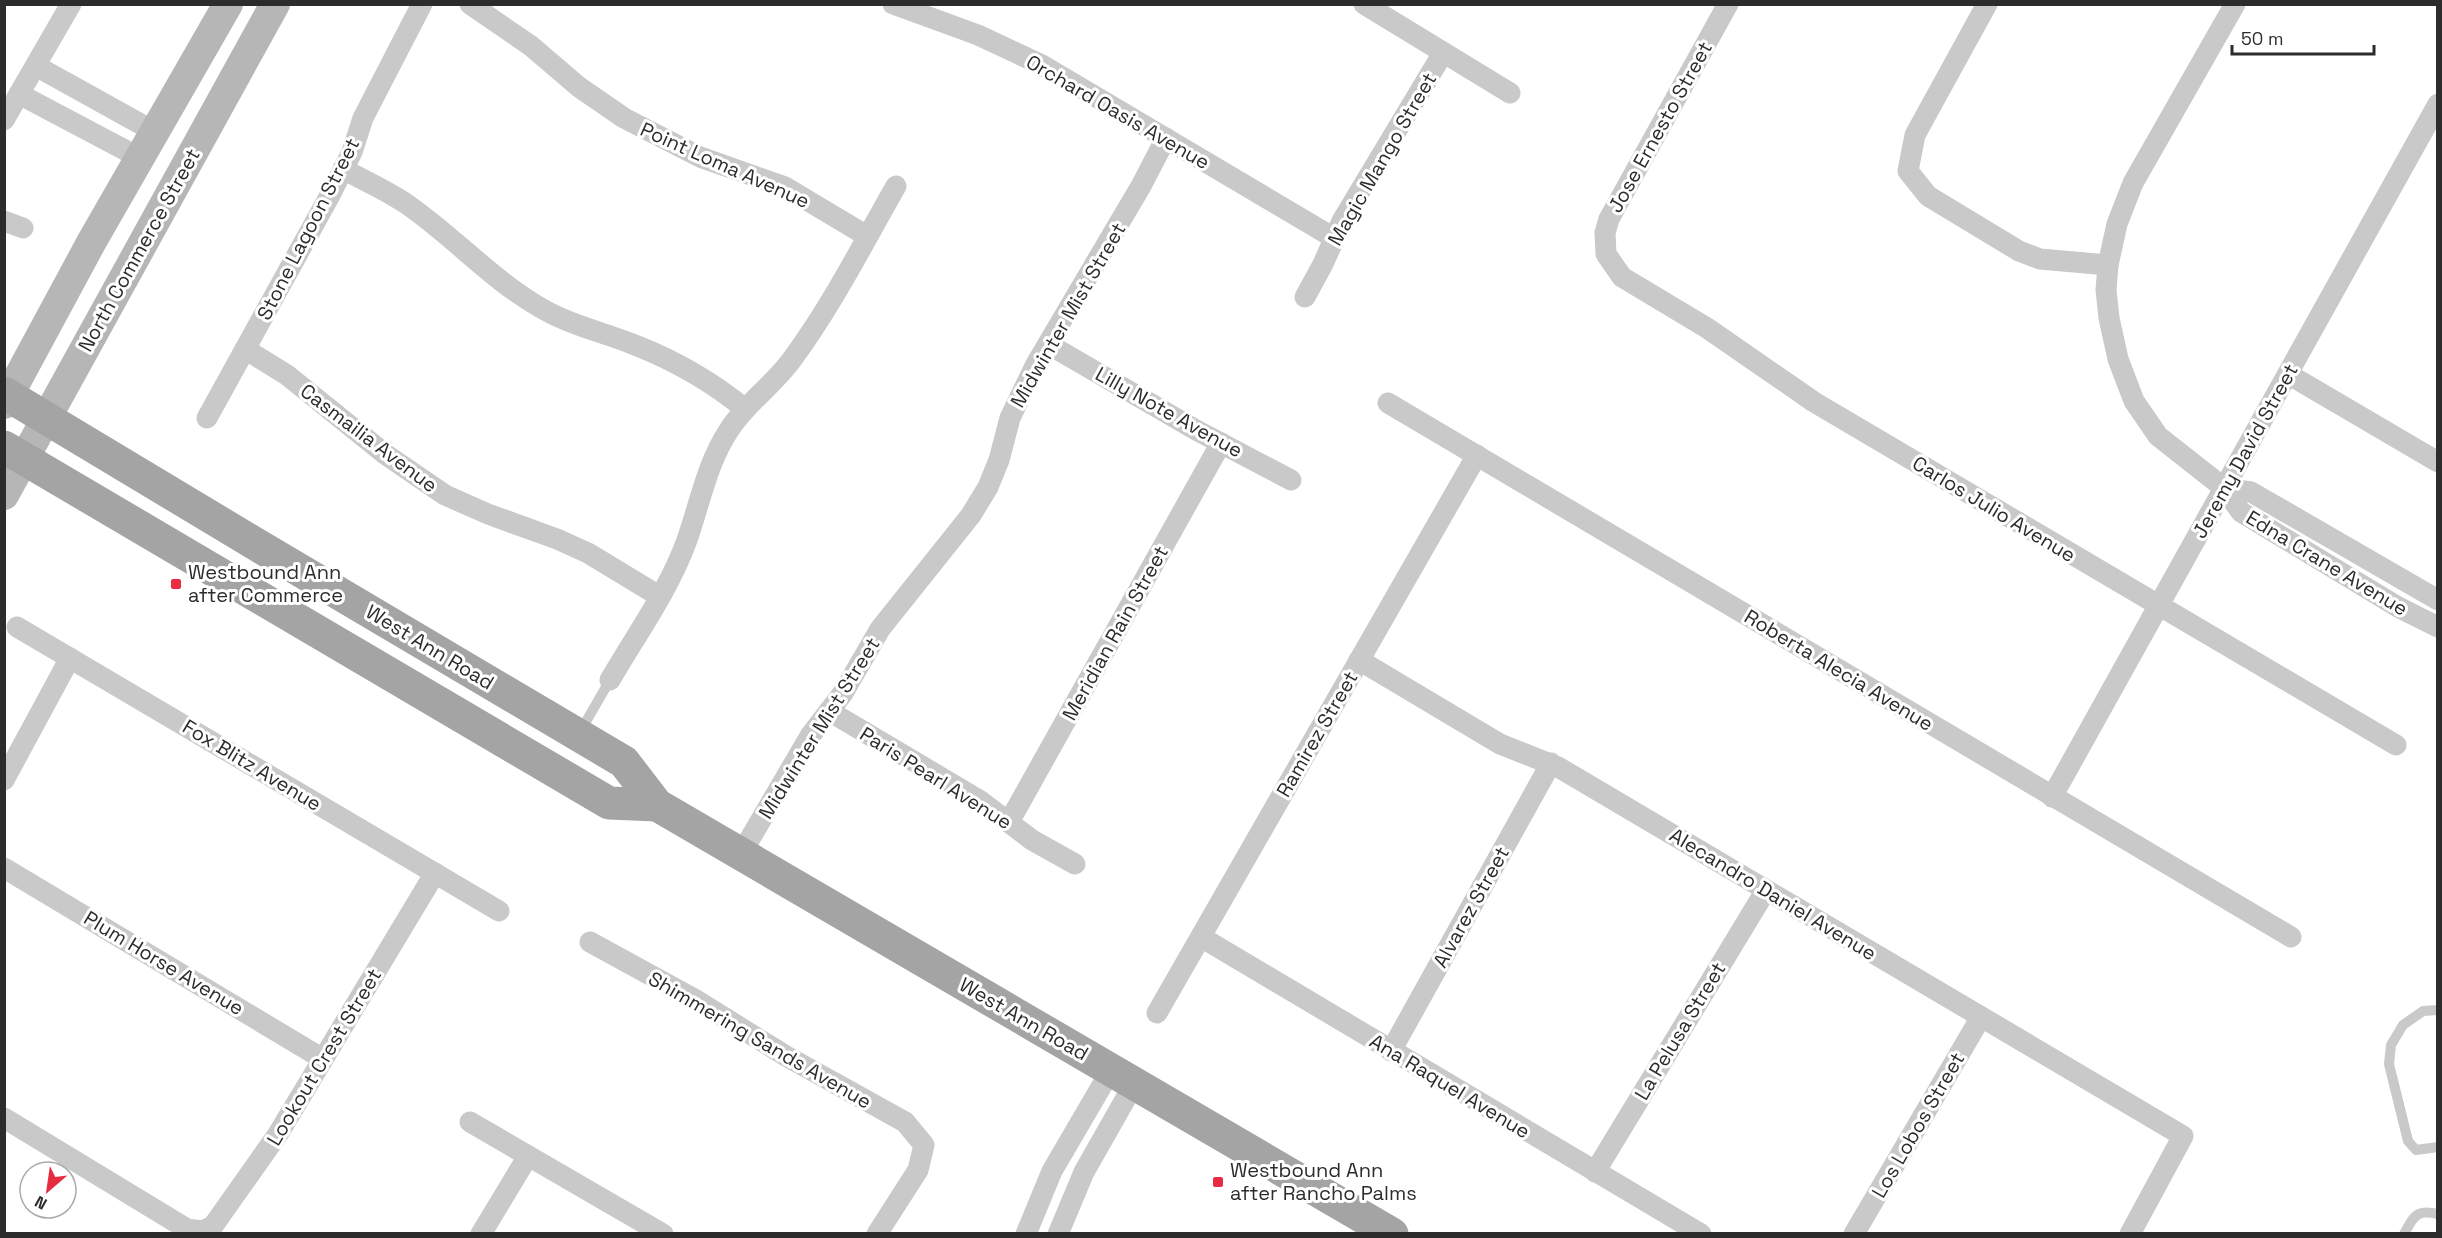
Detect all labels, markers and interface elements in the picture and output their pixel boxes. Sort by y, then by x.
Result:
scale bar [2232,18,2374,56]
text: 50 m [2241,27,2283,50]
street label: Jose Ernesto Street [1602,37,1718,217]
street label: Orchard Oasis Avenue [1022,49,1214,175]
street label: Magic Mango Street [1322,68,1442,250]
street label: Point Loma Avenue [636,116,814,214]
street label: Stone Lagoon Street [251,134,365,324]
street label: North Commerce Street [72,144,206,356]
street label: Midwinter Mist Street [1004,218,1132,412]
street label: Jeremy David Street [2186,359,2304,543]
street label: Lilly Note Avenue [1091,361,1247,463]
street label: Casmailia Avenue [295,378,443,498]
street label: Carlos Julio Avenue [1908,450,2080,568]
street label: Edna Crane Avenue [2241,504,2413,622]
street label: Meridian Rain Street [1056,541,1174,725]
place label: Westbound Ann after Commerce [188,559,343,608]
marker: Westbound Ann after Commerce [169,577,183,591]
street label: West Ann Road [361,599,499,695]
street label: Roberta Alecia Avenue [1740,603,1938,737]
street label: Midwinter Mist Street [753,632,885,824]
street label: Ramirez Street [1270,666,1364,802]
street label: Fox Blitz Avenue [178,713,326,817]
street label: Paris Pearl Avenue [855,721,1017,835]
street label: Alecandro Daniel Avenue [1665,822,1881,966]
street label: Alvarez Street [1427,842,1515,972]
street label: Plum Horse Avenue [79,905,249,1021]
street label: La Pelusa Street [1629,957,1731,1105]
street label: Lookout Crest Street [261,964,387,1150]
street label: Shimmering Sands Avenue [644,965,876,1115]
street label: West Ann Road [955,972,1093,1066]
street label: Ana Raquel Avenue [1365,1028,1535,1144]
street label: Los Lobos Street [1866,1047,1970,1203]
place label: Westbound Ann after Rancho Palms [1230,1157,1417,1206]
north arrow [18,1160,78,1220]
marker: Westbound Ann after Rancho Palms [1211,1175,1225,1189]
text: N [31,1191,51,1214]

